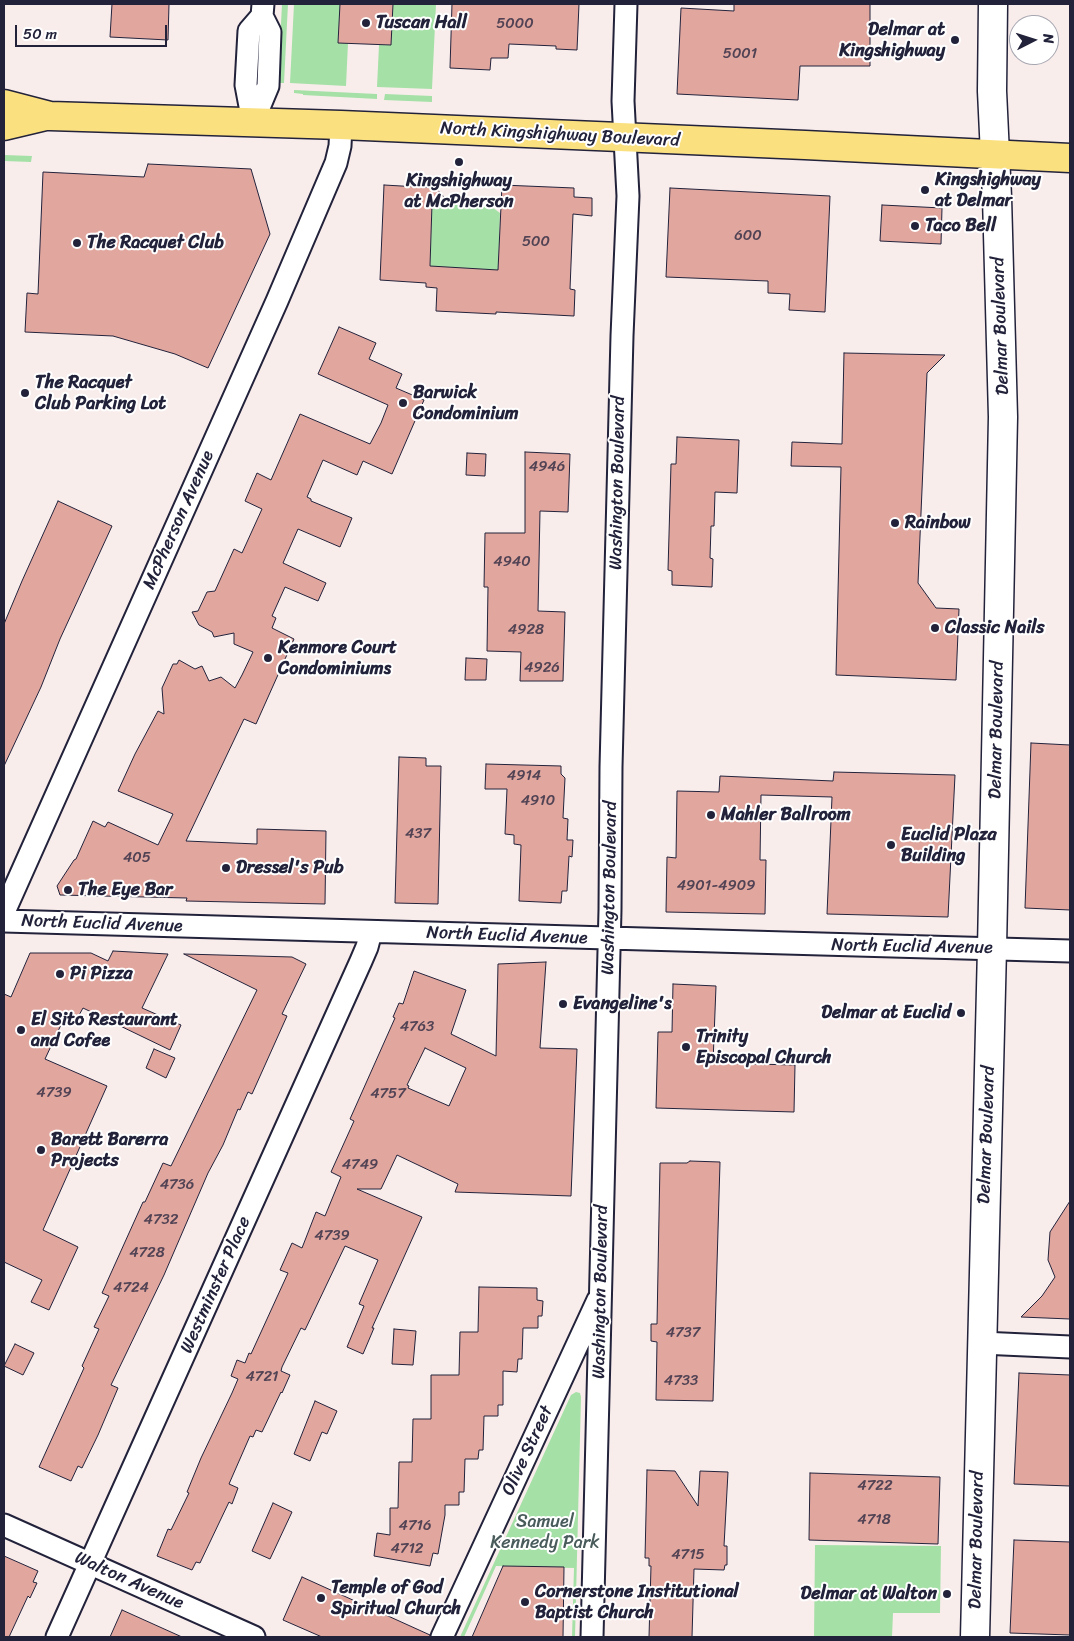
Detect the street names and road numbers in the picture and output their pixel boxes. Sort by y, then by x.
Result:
street label: North Kingshighway Boulevard [440,118,680,152]
street label: Delmar Boulevard [988,257,1014,395]
street label: Washington Boulevard [606,396,630,570]
street label: McPherson Avenue [139,447,219,593]
street label: Delmar Boulevard [985,661,1009,799]
street label: Washington Boulevard [598,801,622,975]
street label: North Euclid Avenue [21,910,183,938]
street label: North Euclid Avenue [426,922,588,950]
street label: North Euclid Avenue [831,935,993,959]
street label: Delmar Boulevard [974,1066,1000,1204]
street label: Washington Boulevard [589,1205,613,1379]
street label: Westminster Place [176,1213,256,1357]
street label: Olive Street [498,1403,558,1499]
street label: Delmar Boulevard [965,1471,989,1609]
street label: Walton Avenue [71,1547,187,1615]

